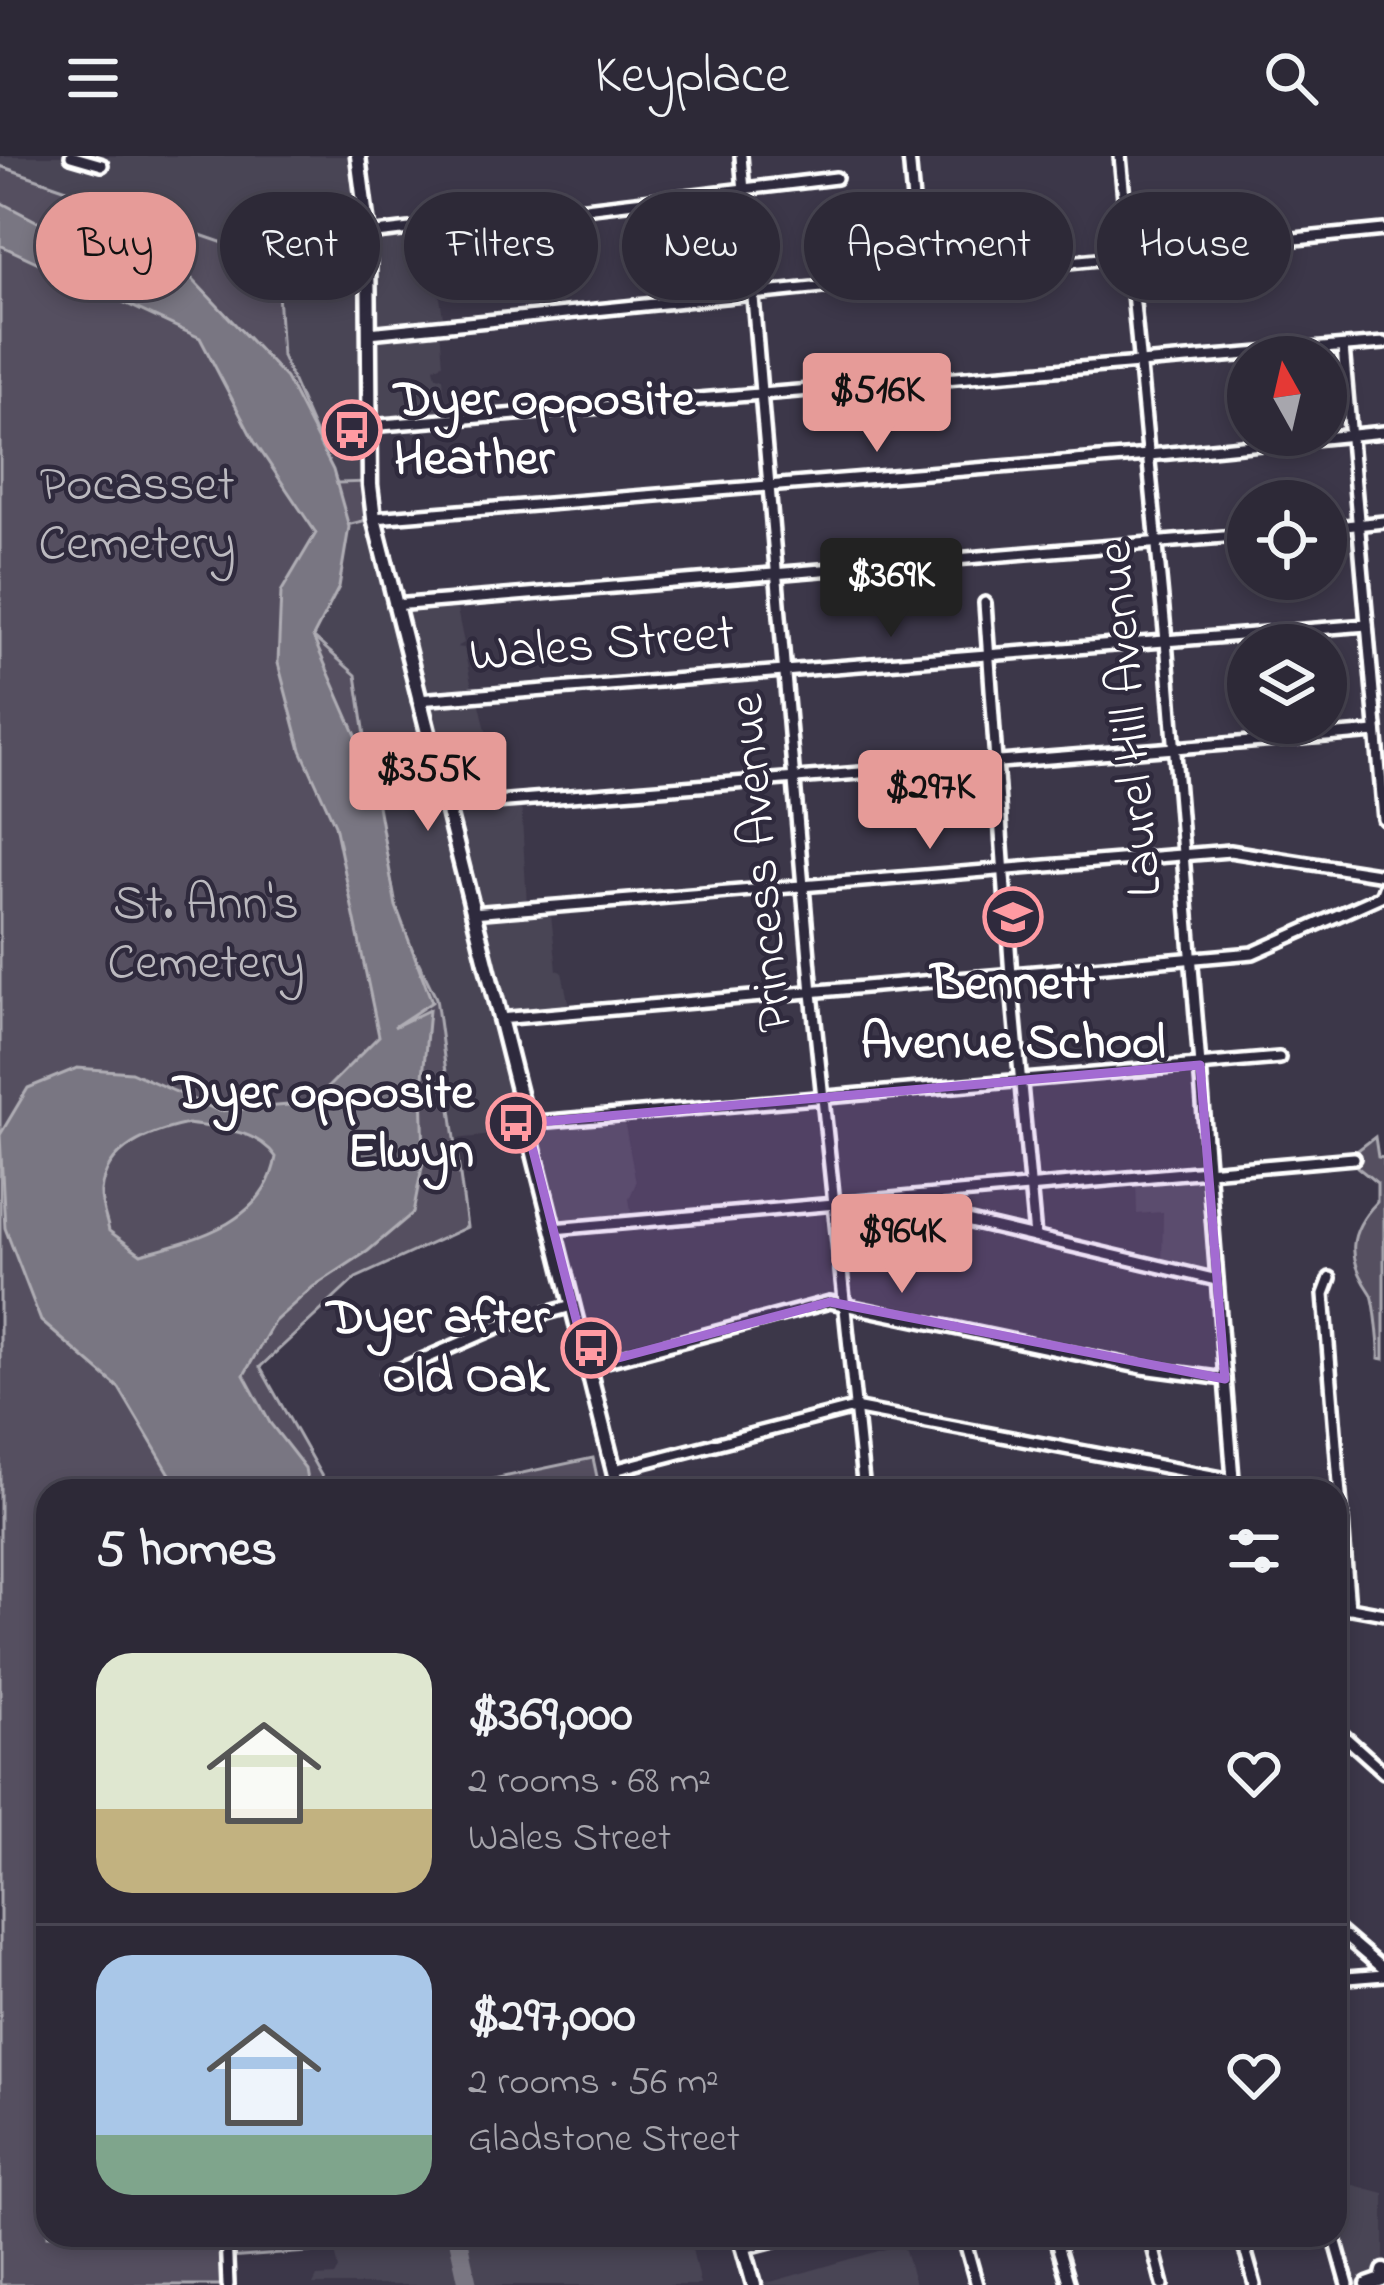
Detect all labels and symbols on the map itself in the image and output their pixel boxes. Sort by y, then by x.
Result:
north arrow [1227,336,1347,456]
pin: $516K [793,353,961,455]
place label: Dyer opposite Heather [392,364,696,498]
bus stop icon: Dyer opposite Heather [321,399,383,461]
park label: Pocasset Cemetery [38,449,236,583]
pin: $369K [807,538,975,640]
street label: Laurel Hill Avenue [1079,538,1185,900]
street label: Wales Street [466,597,738,695]
street label: Princess Avenue [711,691,815,1035]
pin: $355K [344,732,512,834]
pin: $297K [846,750,1014,852]
park label: St. Ann's Cemetery [107,868,305,1002]
school or university icon: Bennett Avenue School [982,886,1044,948]
place label: Bennett Avenue School [861,948,1165,1082]
place label: Dyer opposite Elwyn [171,1057,475,1191]
bus stop icon: Dyer opposite Elwyn [485,1092,547,1154]
pin: $964K [818,1194,986,1296]
place label: Dyer after Old Oak [325,1282,551,1416]
bus stop icon: Dyer after Old Oak [560,1317,622,1379]

